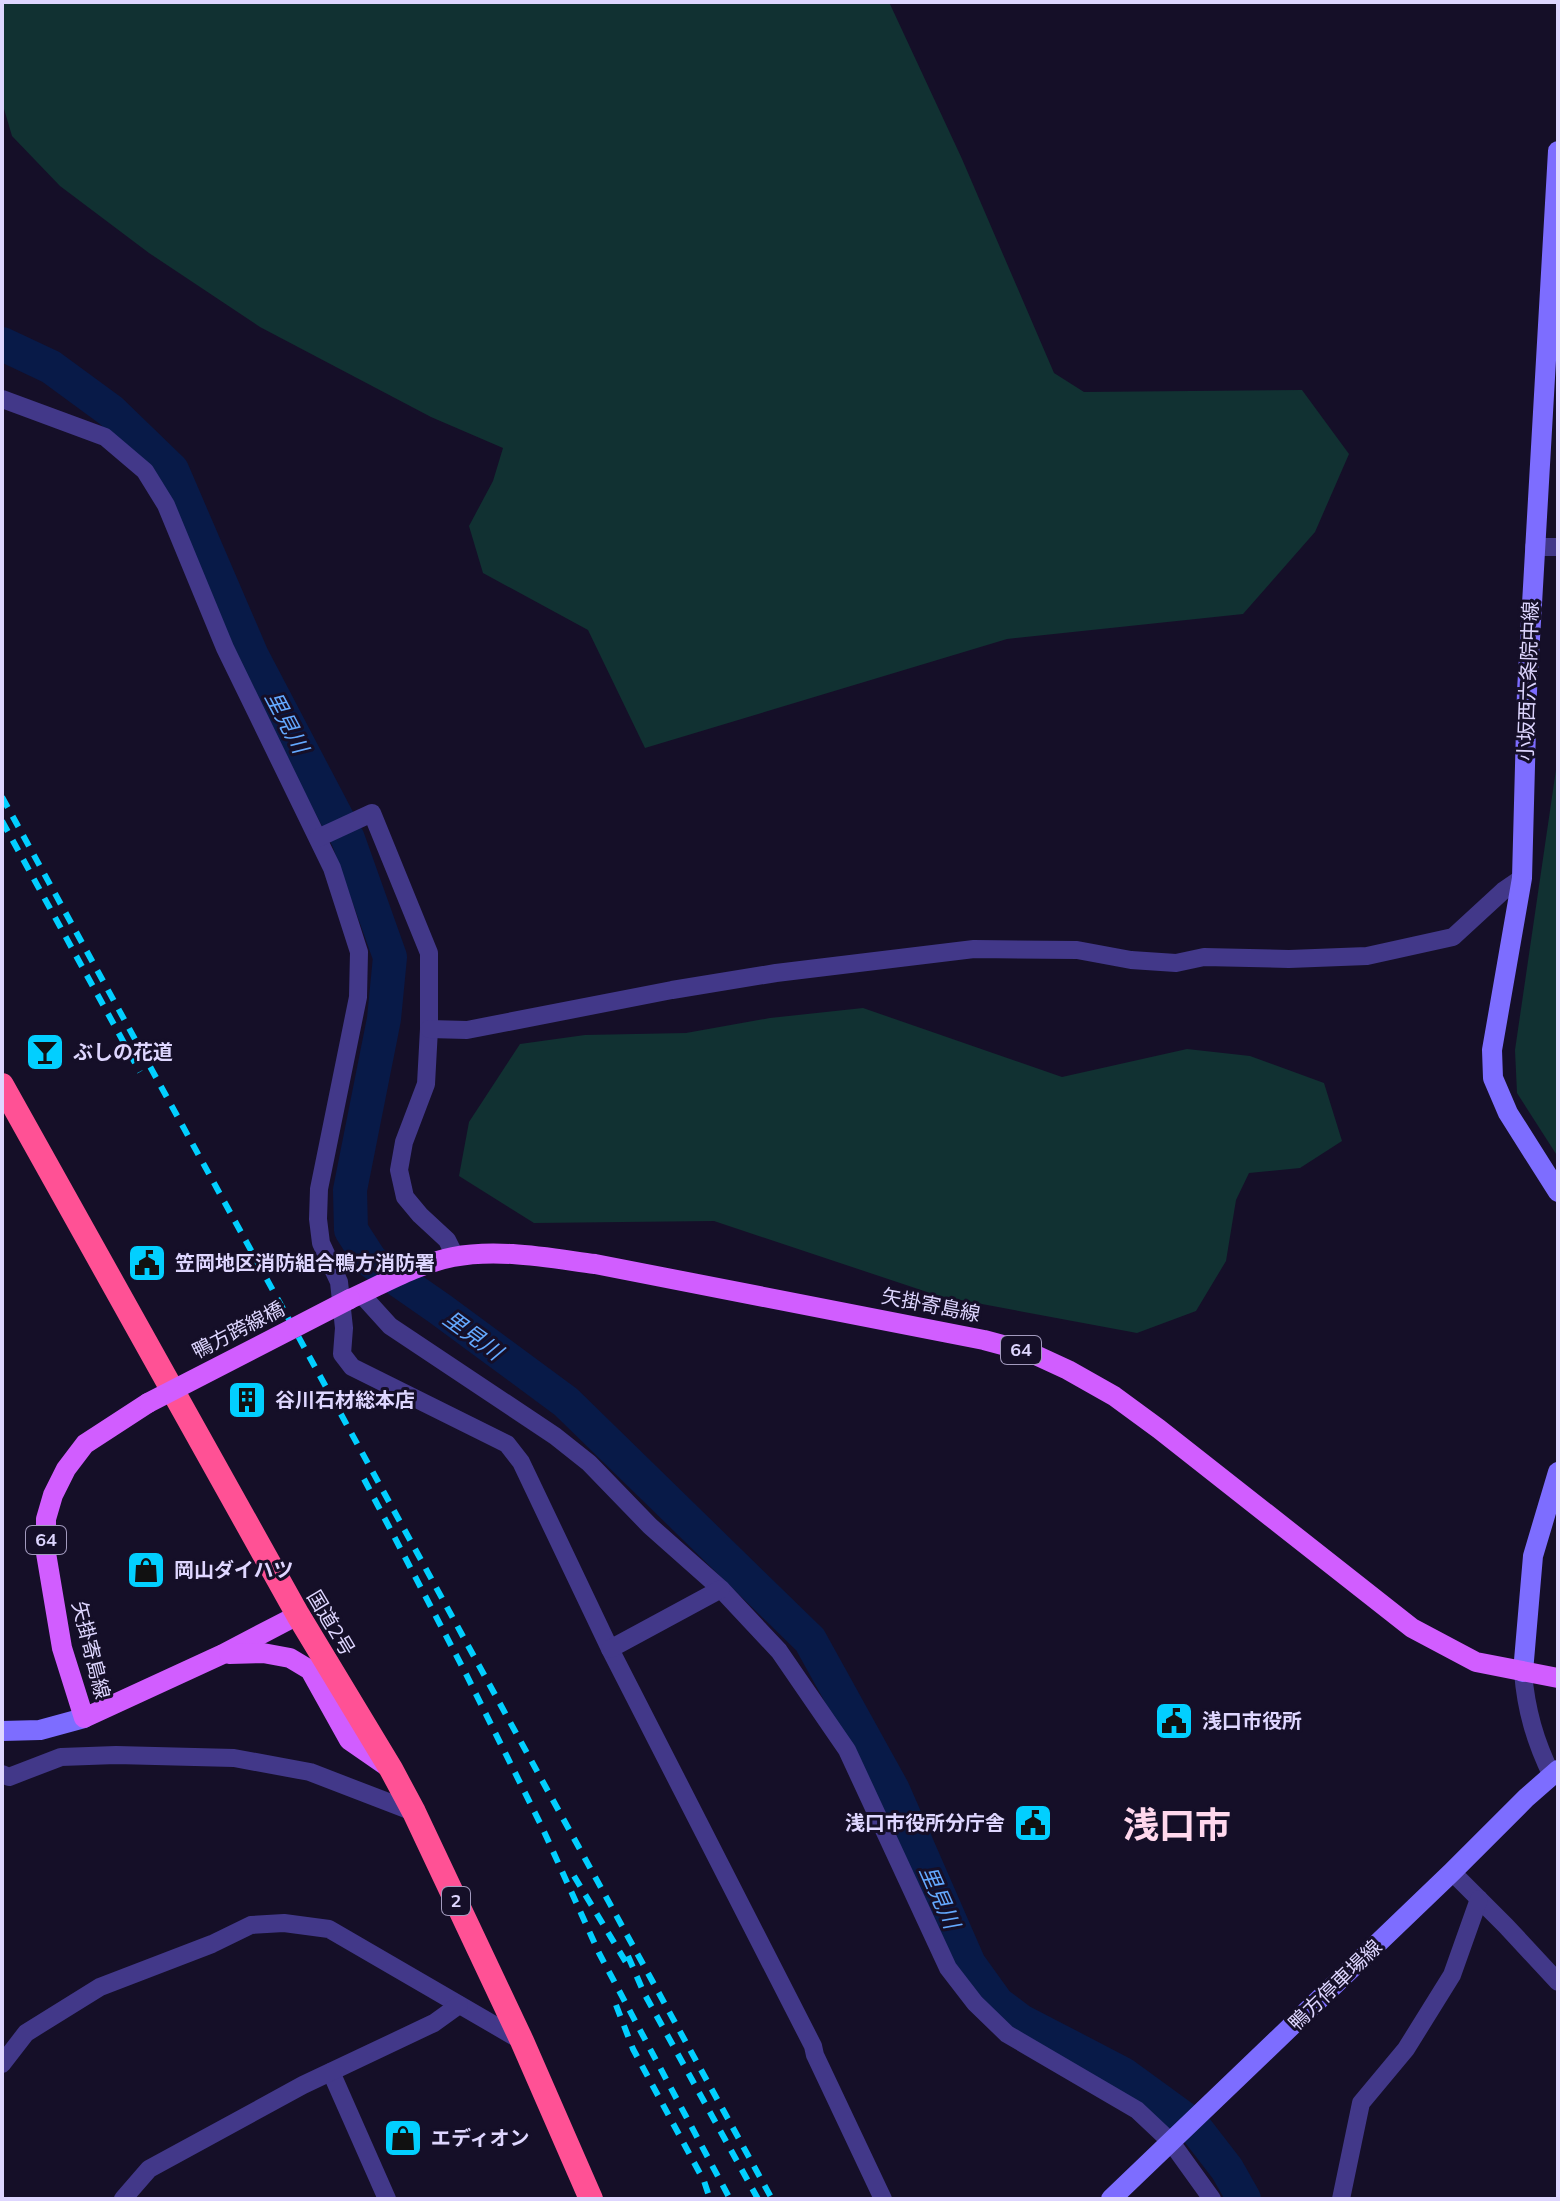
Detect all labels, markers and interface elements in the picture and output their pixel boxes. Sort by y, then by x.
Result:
street label: 小坂西六条院中線 [1512,601,1543,761]
water label: 里見川 [259,686,316,759]
bar icon: ぶしの花道 [24,1031,66,1073]
place label: ぶしの花道 [73,1039,173,1064]
public building icon: 笠岡地区消防組合鴨方消防署 [126,1242,168,1284]
place label: 笠岡地区消防組合鴨方消防署 [175,1250,435,1275]
street label: 矢掛寄島線 [880,1283,983,1326]
street label: 鴨方跨線橋 [188,1296,288,1363]
water label: 里見川 [438,1304,510,1367]
road number: 64 [1001,1336,1041,1364]
building icon: 谷川石材総本店 [226,1379,268,1421]
place label: 谷川石材総本店 [275,1387,415,1412]
road number: 64 [26,1526,66,1554]
shop icon: 岡山ダイハツ [125,1549,167,1591]
place label: 岡山ダイハツ [174,1557,294,1582]
street label: 国道2号 [302,1585,361,1660]
street label: 矢掛寄島線 [67,1598,116,1701]
public building icon: 浅口市役所 [1153,1700,1195,1742]
place label: 浅口市役所 [1202,1708,1302,1733]
public building icon: 浅口市役所分庁舎 [1012,1802,1054,1844]
district label: 浅口市 [1123,1802,1231,1847]
place label: 浅口市役所分庁舎 [845,1810,1005,1835]
water label: 里見川 [914,1861,967,1935]
road number: 2 [442,1887,470,1915]
street label: 鴨方停車場線 [1283,1934,1386,2035]
shop icon: エディオン [382,2117,424,2159]
place label: エディオン [431,2125,530,2150]

